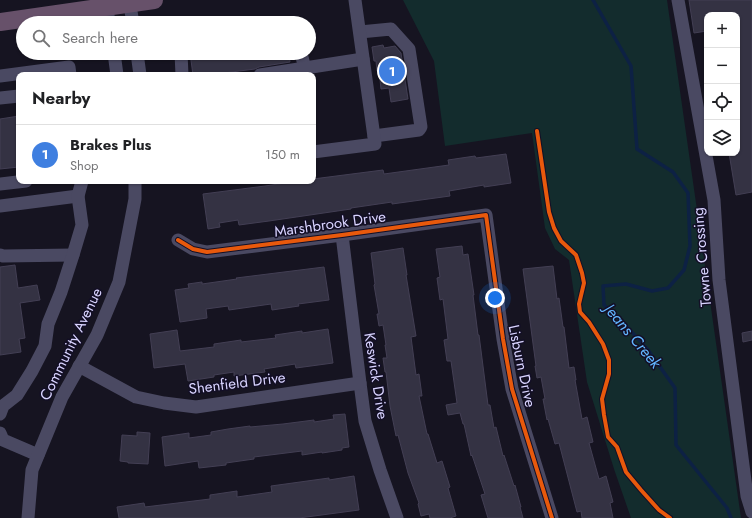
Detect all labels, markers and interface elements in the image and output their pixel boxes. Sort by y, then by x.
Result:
map controls [704,12,740,156]
button: + [704,12,740,48]
search box [16,16,316,60]
icon: search [30,27,52,49]
text: Search here [62,27,138,49]
button: − [704,48,740,84]
pin: 1 [379,56,405,86]
button: locate [704,84,740,120]
text: Nearby [32,86,90,110]
button: layers [704,120,740,156]
text: Brakes Plus [70,134,151,156]
text: 1 [42,145,48,164]
text: 150 m [265,145,300,164]
text: Shop [70,156,98,175]
street label: Marshbrook Drive [273,205,388,243]
street label: Towne Crossing [687,206,717,308]
street label: Community Avenue [34,284,108,404]
your location [485,288,505,308]
water label: Jeans Creek [597,296,668,374]
street label: Lisburn Drive [503,323,542,410]
street label: Keswick Drive [358,331,394,421]
street label: Shenfield Drive [187,366,287,400]

